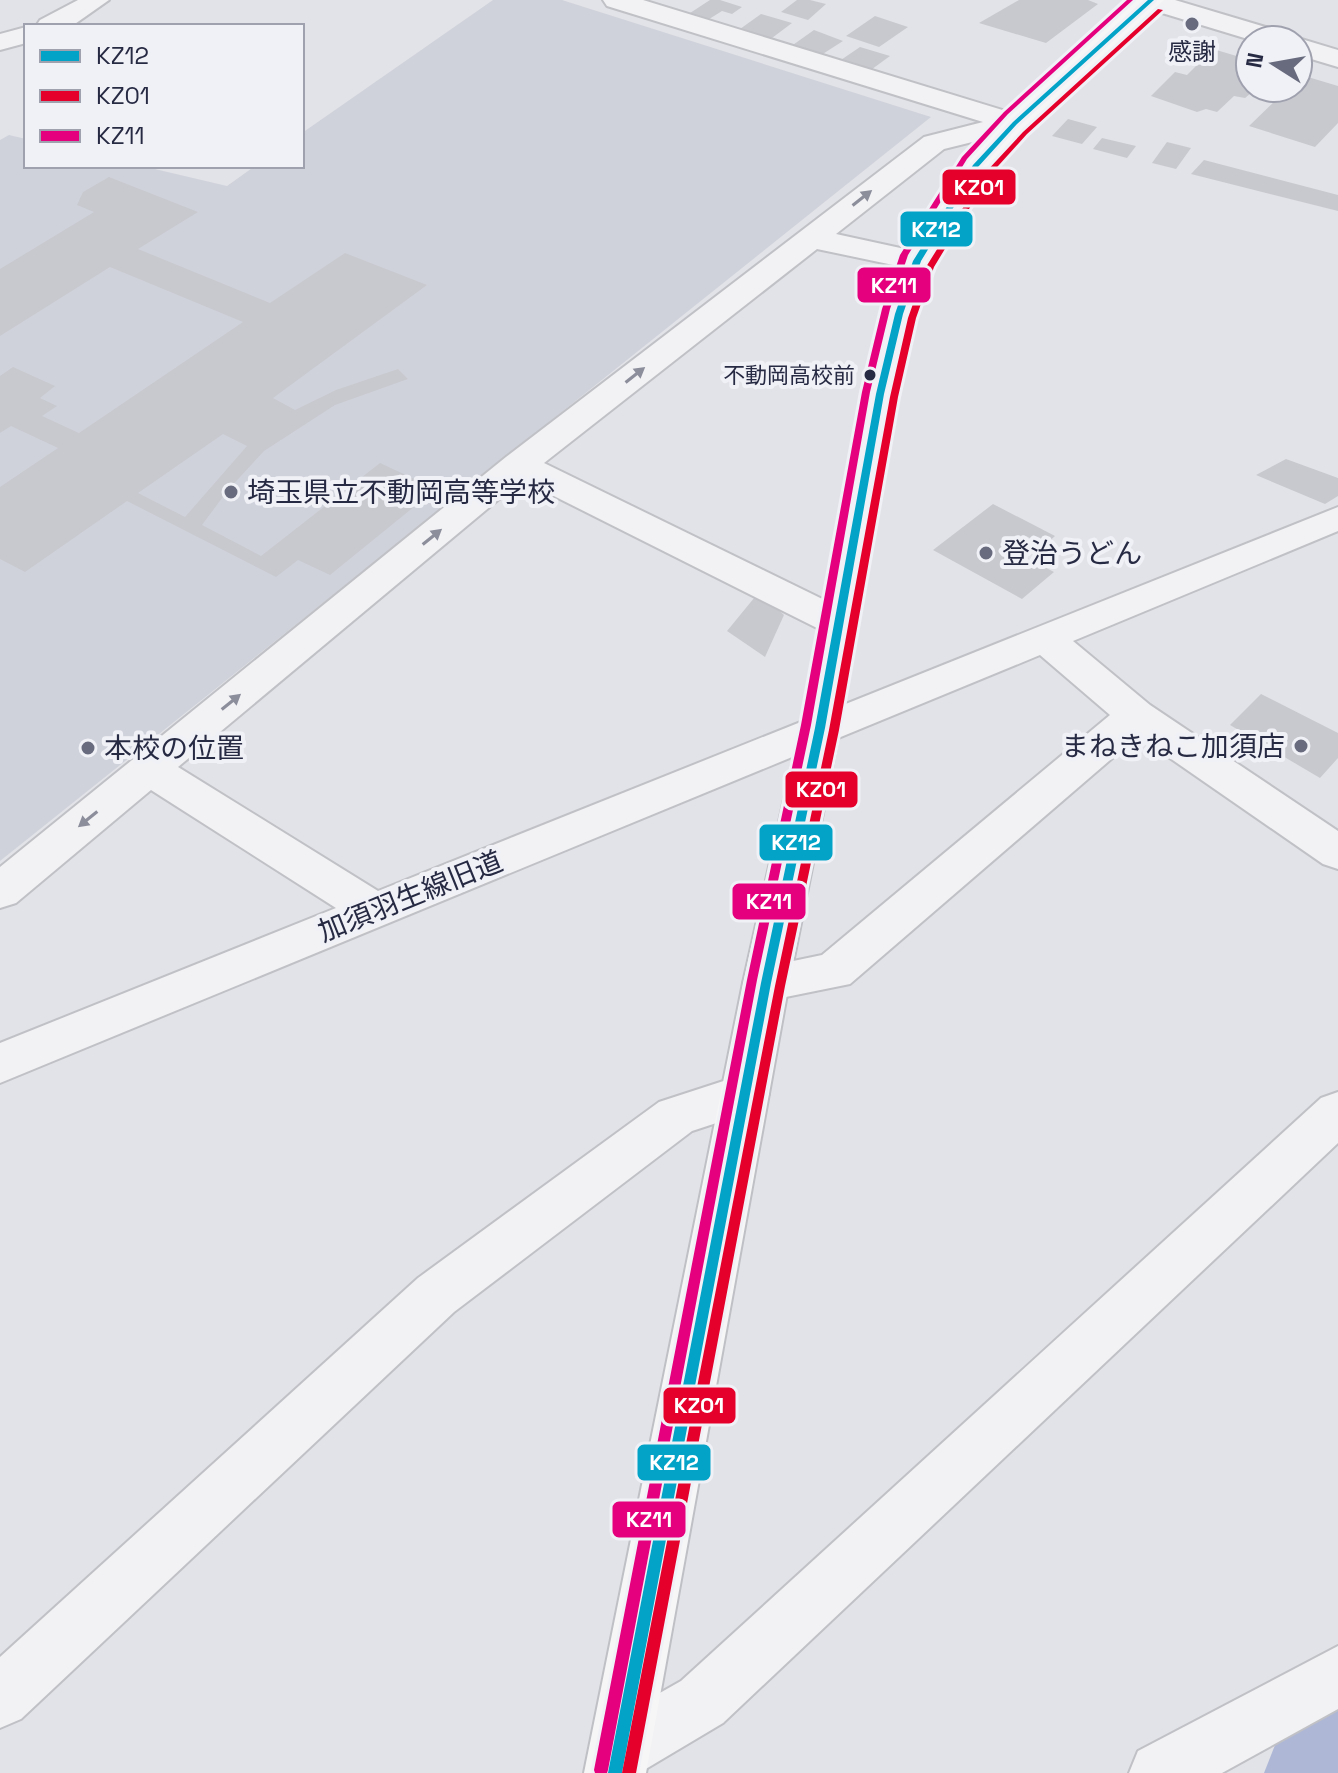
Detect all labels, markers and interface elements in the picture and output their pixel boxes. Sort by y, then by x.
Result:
marker: 感謝 [1183,15,1201,33]
legend [24,24,304,168]
north arrow [1234,24,1314,104]
place label: 感謝 [1168,36,1216,67]
text: KZ12 [96,40,149,71]
text: N [1239,50,1270,70]
text: KZ01 [96,80,150,111]
text: KZ11 [96,120,145,151]
line badge: KZ01 [941,168,1017,206]
text: KZ01 [954,173,1004,201]
one-way arrow [852,191,872,207]
line badge: KZ12 [899,210,974,248]
text: KZ12 [911,215,961,243]
line badge: KZ11 [856,266,932,304]
text: KZ11 [871,271,917,299]
place label: 不動岡高校前 [723,361,855,389]
marker: 不動岡高校前 [862,367,878,383]
one-way arrow [625,368,645,384]
place label: 埼玉県立不動岡高等学校 [247,474,555,510]
marker: 埼玉県立不動岡高等学校 [222,483,240,501]
one-way arrow [421,529,441,546]
place label: 登治うどん [1002,535,1142,571]
marker: 登治うどん [977,544,995,562]
one-way arrow [220,694,240,711]
place label: まねきねこ加須店 [1061,728,1285,764]
place label: 本校の位置 [104,730,244,766]
marker: まねきねこ加須店 [1292,737,1310,755]
marker: 本校の位置 [79,739,97,757]
line badge: KZ01 [784,770,859,809]
text: KZ01 [796,775,846,803]
one-way arrow [78,810,98,827]
line badge: KZ12 [758,823,834,862]
text: KZ12 [771,828,821,856]
street label: 加須羽生線旧道 [312,843,508,949]
line badge: KZ11 [731,882,807,921]
text: KZ11 [746,887,792,915]
line badge: KZ01 [662,1386,737,1425]
text: KZ01 [674,1391,724,1419]
line badge: KZ12 [636,1443,712,1482]
text: KZ12 [649,1448,699,1476]
line badge: KZ11 [611,1500,687,1539]
text: KZ11 [626,1505,672,1533]

